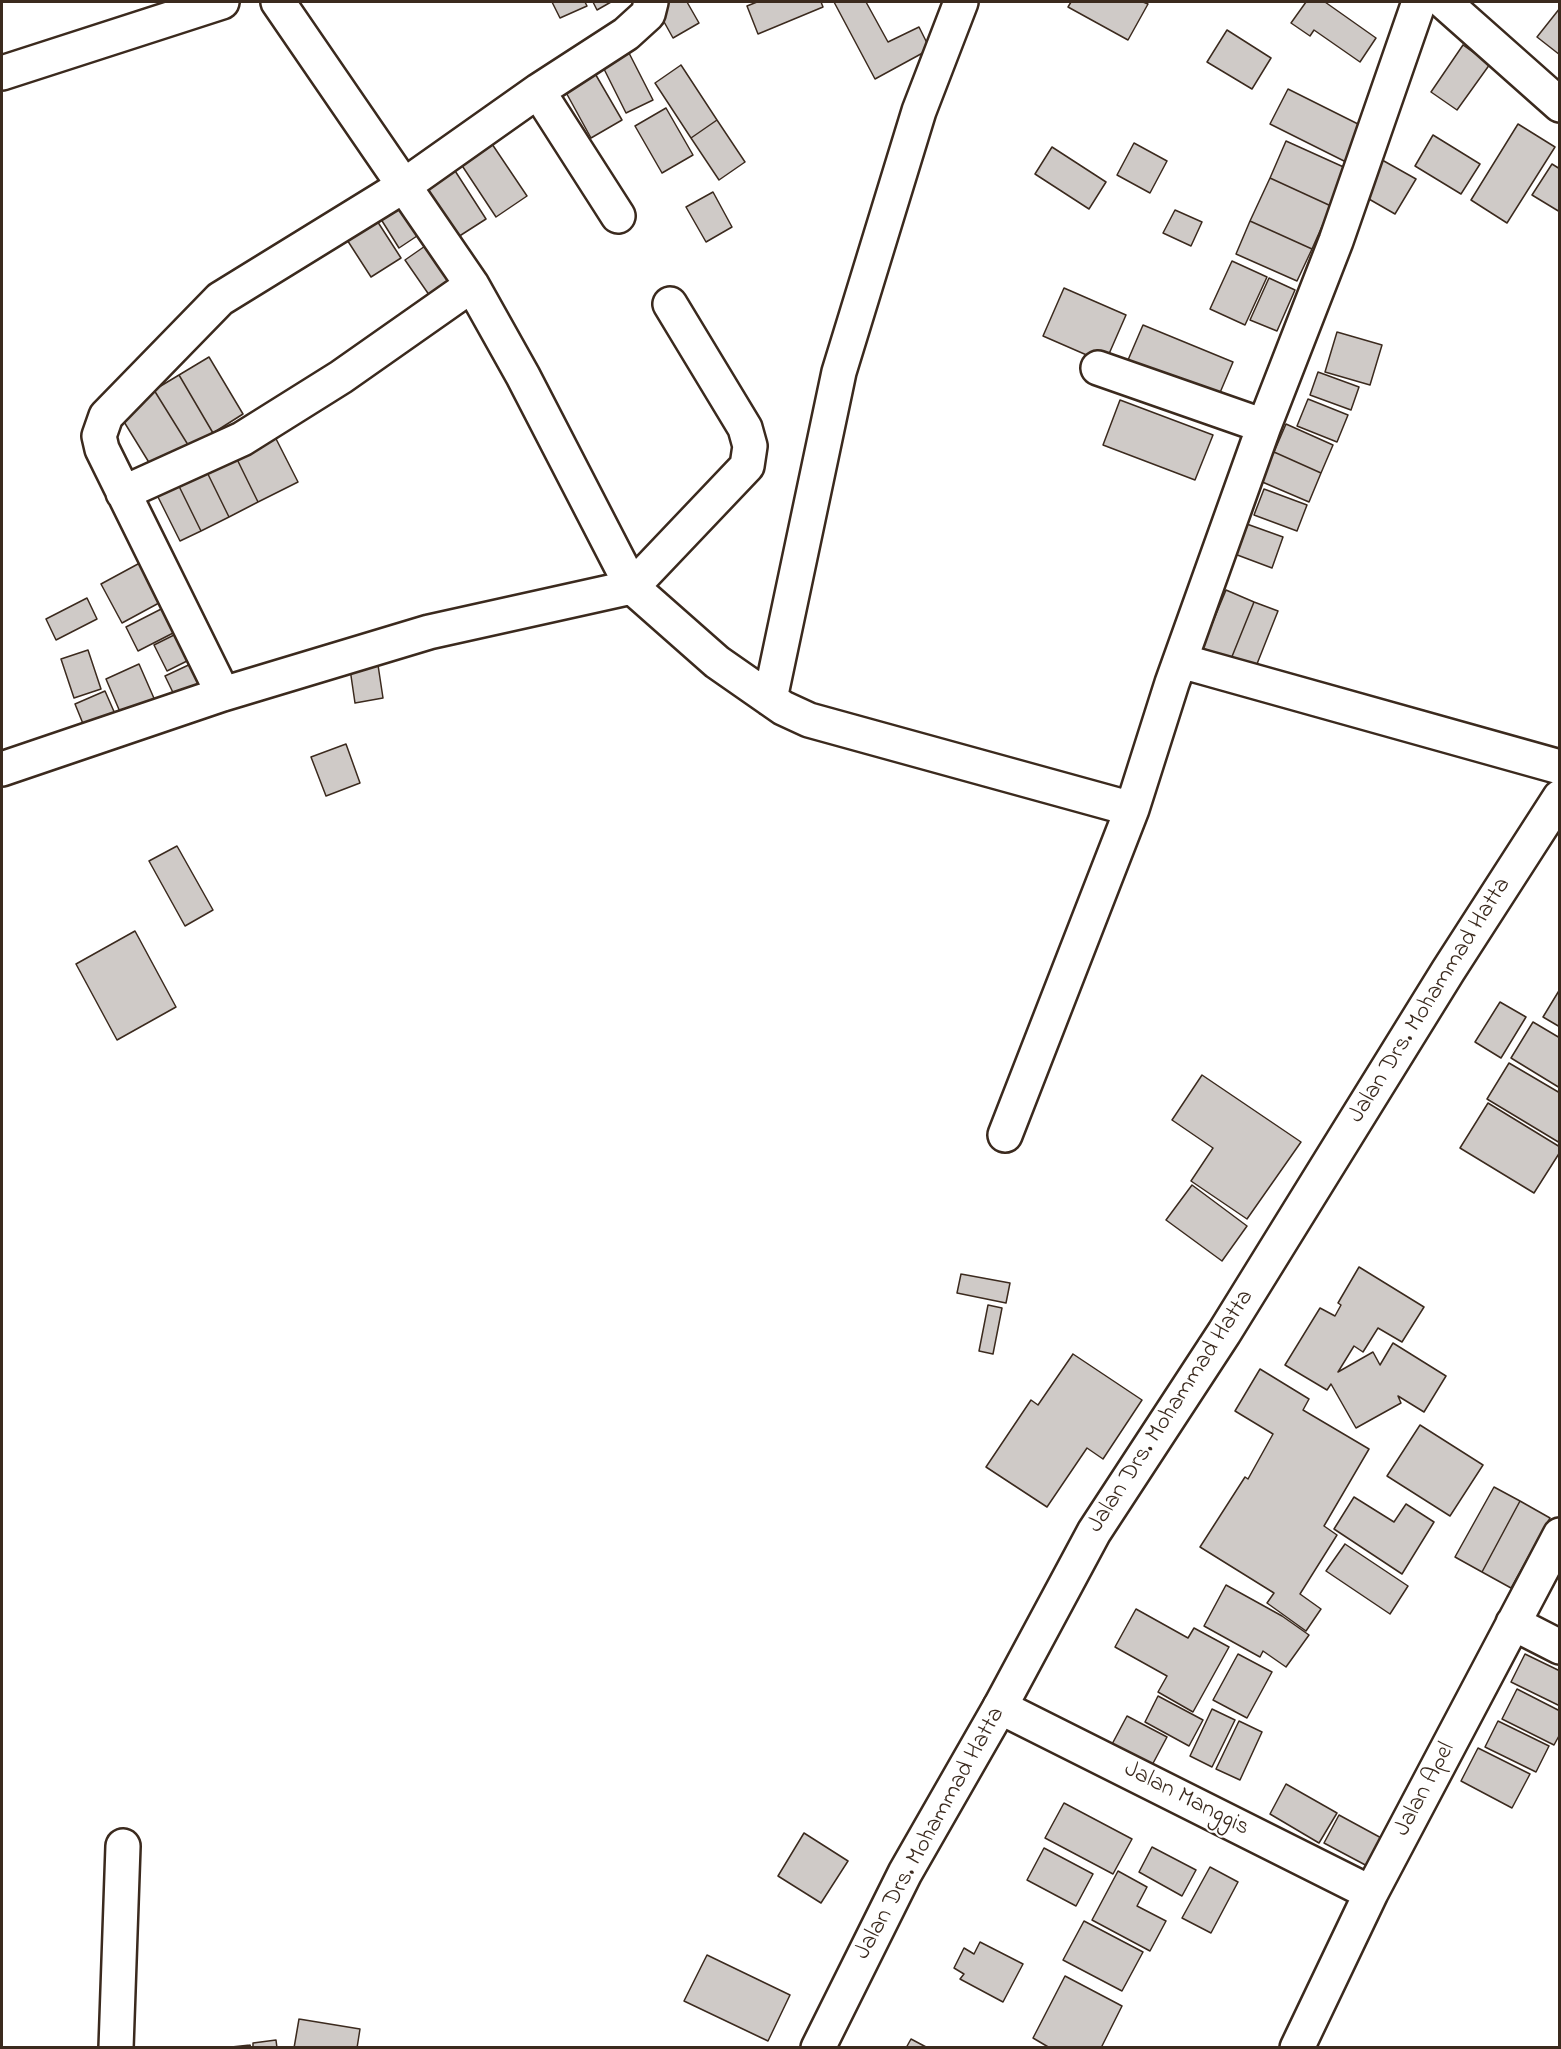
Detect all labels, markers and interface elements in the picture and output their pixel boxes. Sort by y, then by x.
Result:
street label: Jalan Drs. Mohammad Hatta [1344,873,1518,1129]
street label: Jalan Drs. Mohammad Hatta [1083,1285,1261,1539]
street label: Jalan Drs. Mohammad Hatta [850,1703,1012,1965]
street label: Jalan Apel [1389,1738,1463,1842]
street label: Jalan Manggis [1118,1756,1254,1844]

